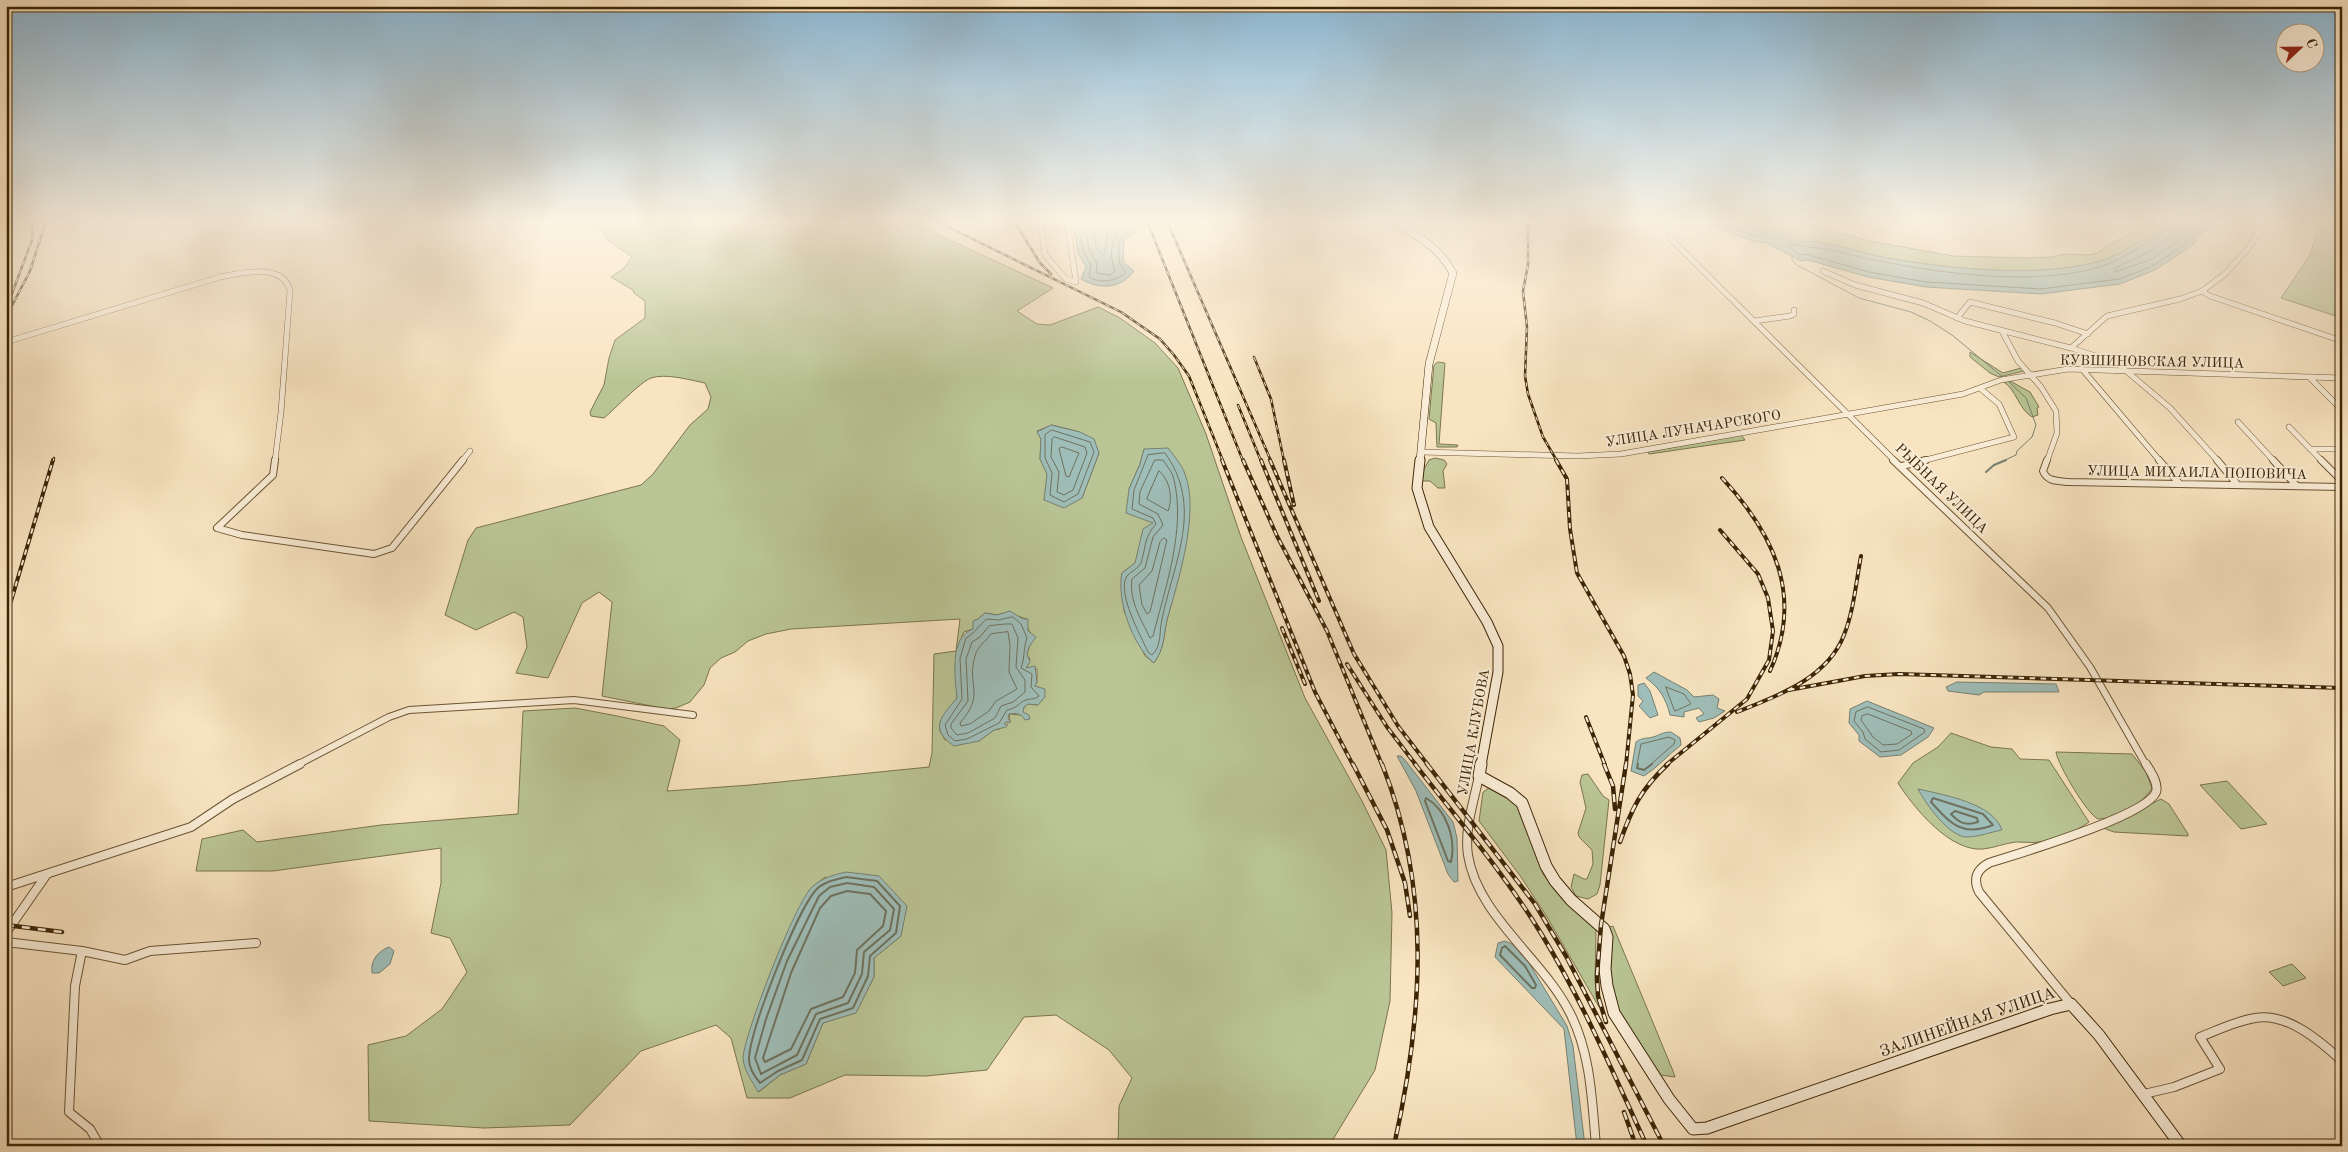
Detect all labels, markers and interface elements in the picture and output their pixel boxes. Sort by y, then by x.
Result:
north arrow [2276,22,2326,72]
text: С [2303,37,2319,50]
street label: КУВШИНОВСКАЯ УЛИЦА [2060,353,2245,371]
street label: УЛИЦА ЛУНАЧАРСКОГО [1605,408,1782,450]
street label: РЫБНАЯ УЛИЦА [1892,441,1990,537]
street label: УЛИЦА МИХАИЛА ПОПОВИЧА [2087,464,2307,482]
street label: УЛИЦА КЛУБОВА [1456,667,1492,797]
street label: ЗАЛИНЕЙНАЯ УЛИЦА [1877,982,2057,1060]

